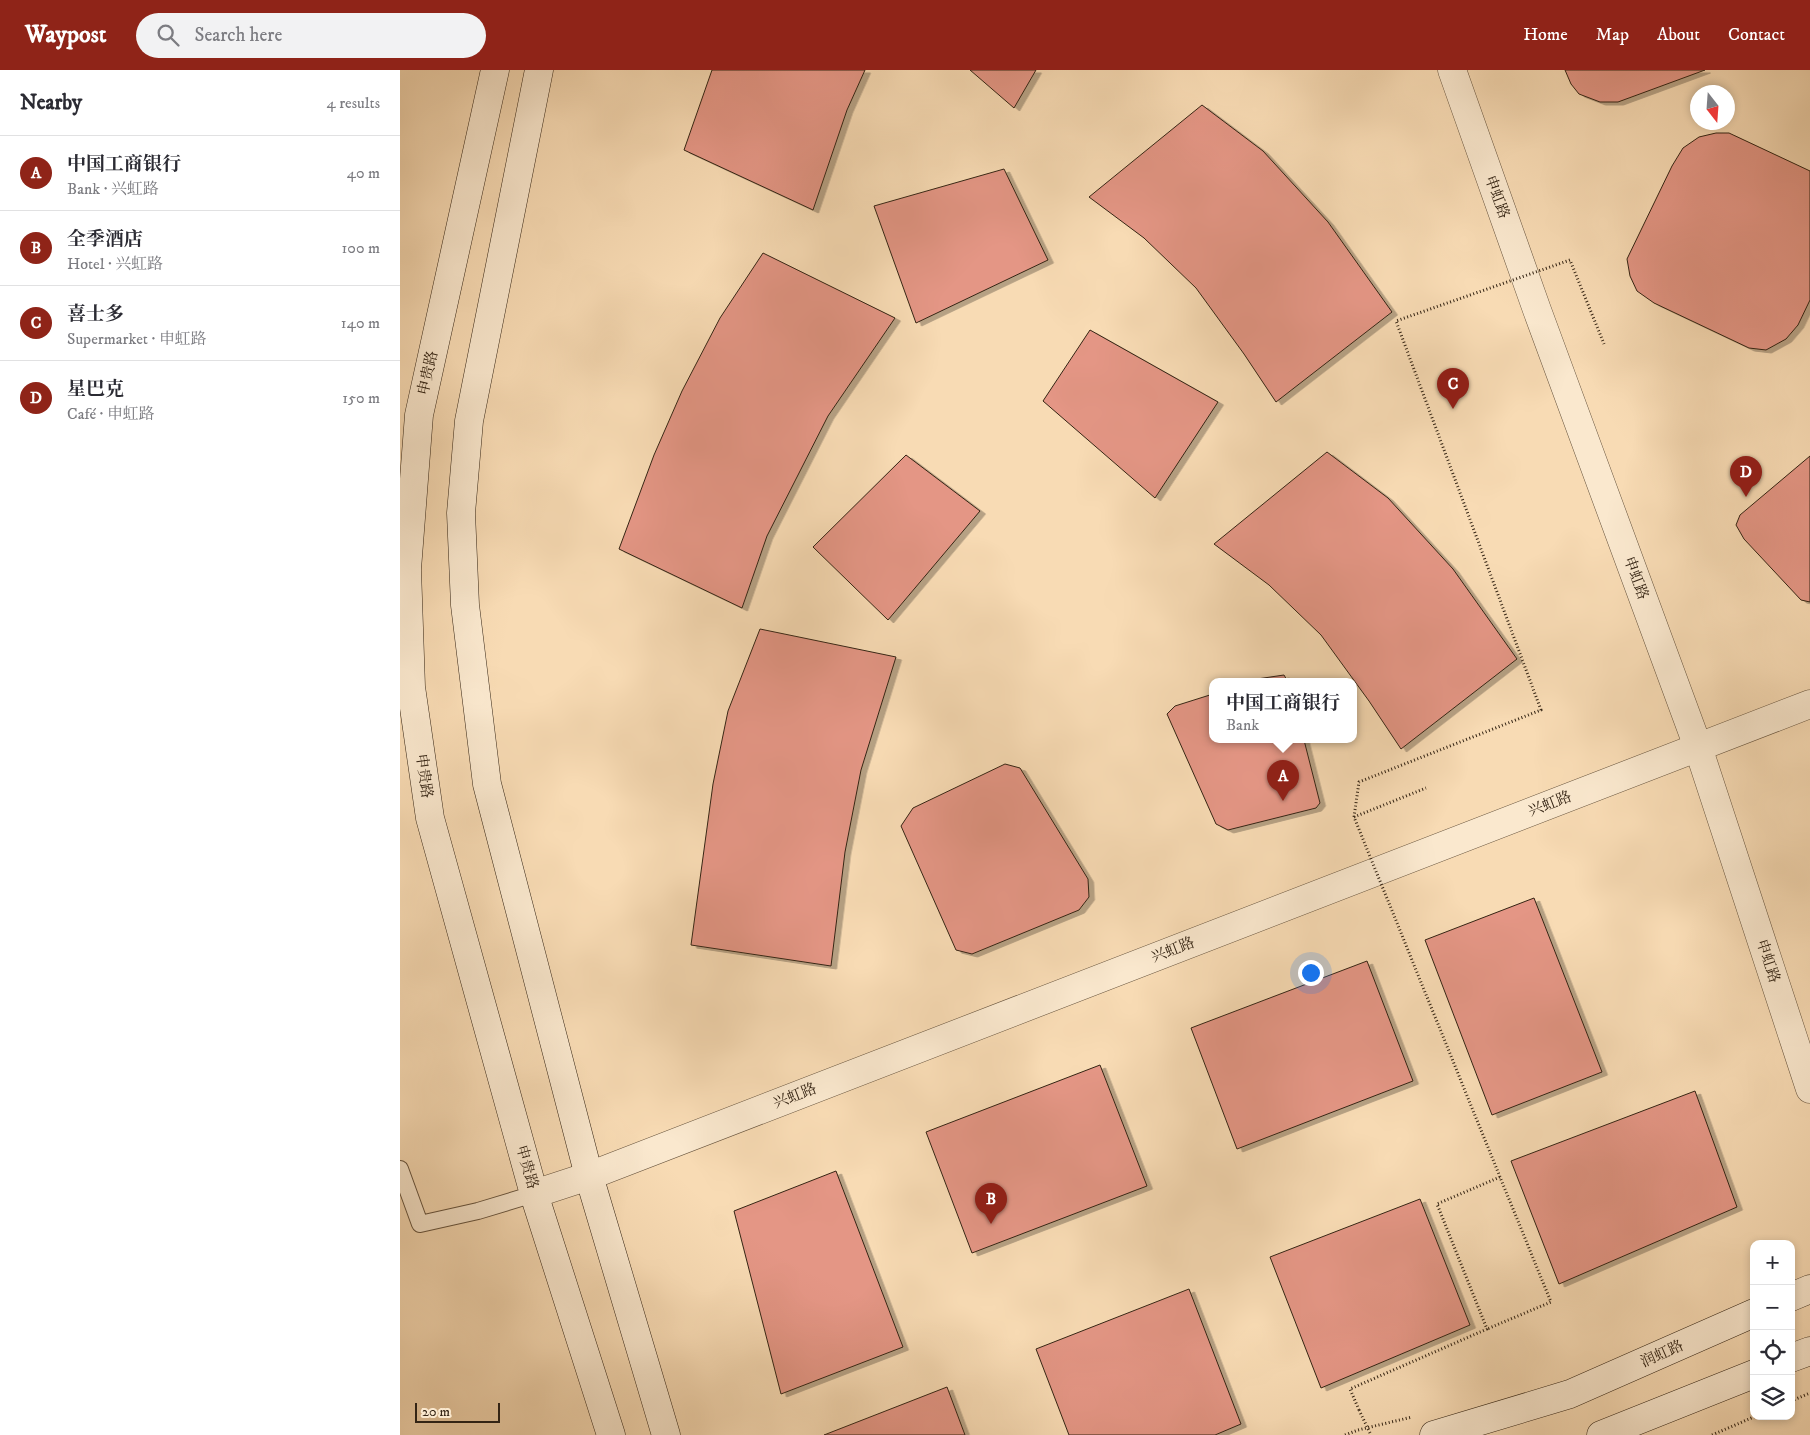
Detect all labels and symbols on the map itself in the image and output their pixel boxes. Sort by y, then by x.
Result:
north arrow [1690,85,1735,130]
street label: 申虹路 [1480,173,1514,221]
street label: 申贵路 [414,349,442,397]
pin: C [1437,368,1469,409]
pin: D [1730,456,1762,497]
street label: 申虹路 [1619,554,1653,602]
street label: 申贵路 [411,752,437,800]
pin: A [1267,760,1299,801]
street label: 兴虹路 [1526,787,1574,821]
street label: 兴虹路 [1149,933,1197,967]
street label: 申虹路 [1752,937,1784,985]
your location [1298,960,1324,986]
street label: 兴虹路 [771,1079,819,1113]
street label: 申贵路 [512,1143,542,1191]
pin: B [975,1183,1007,1224]
street label: 润虹路 [1638,1336,1686,1372]
scale bar [415,1400,500,1423]

